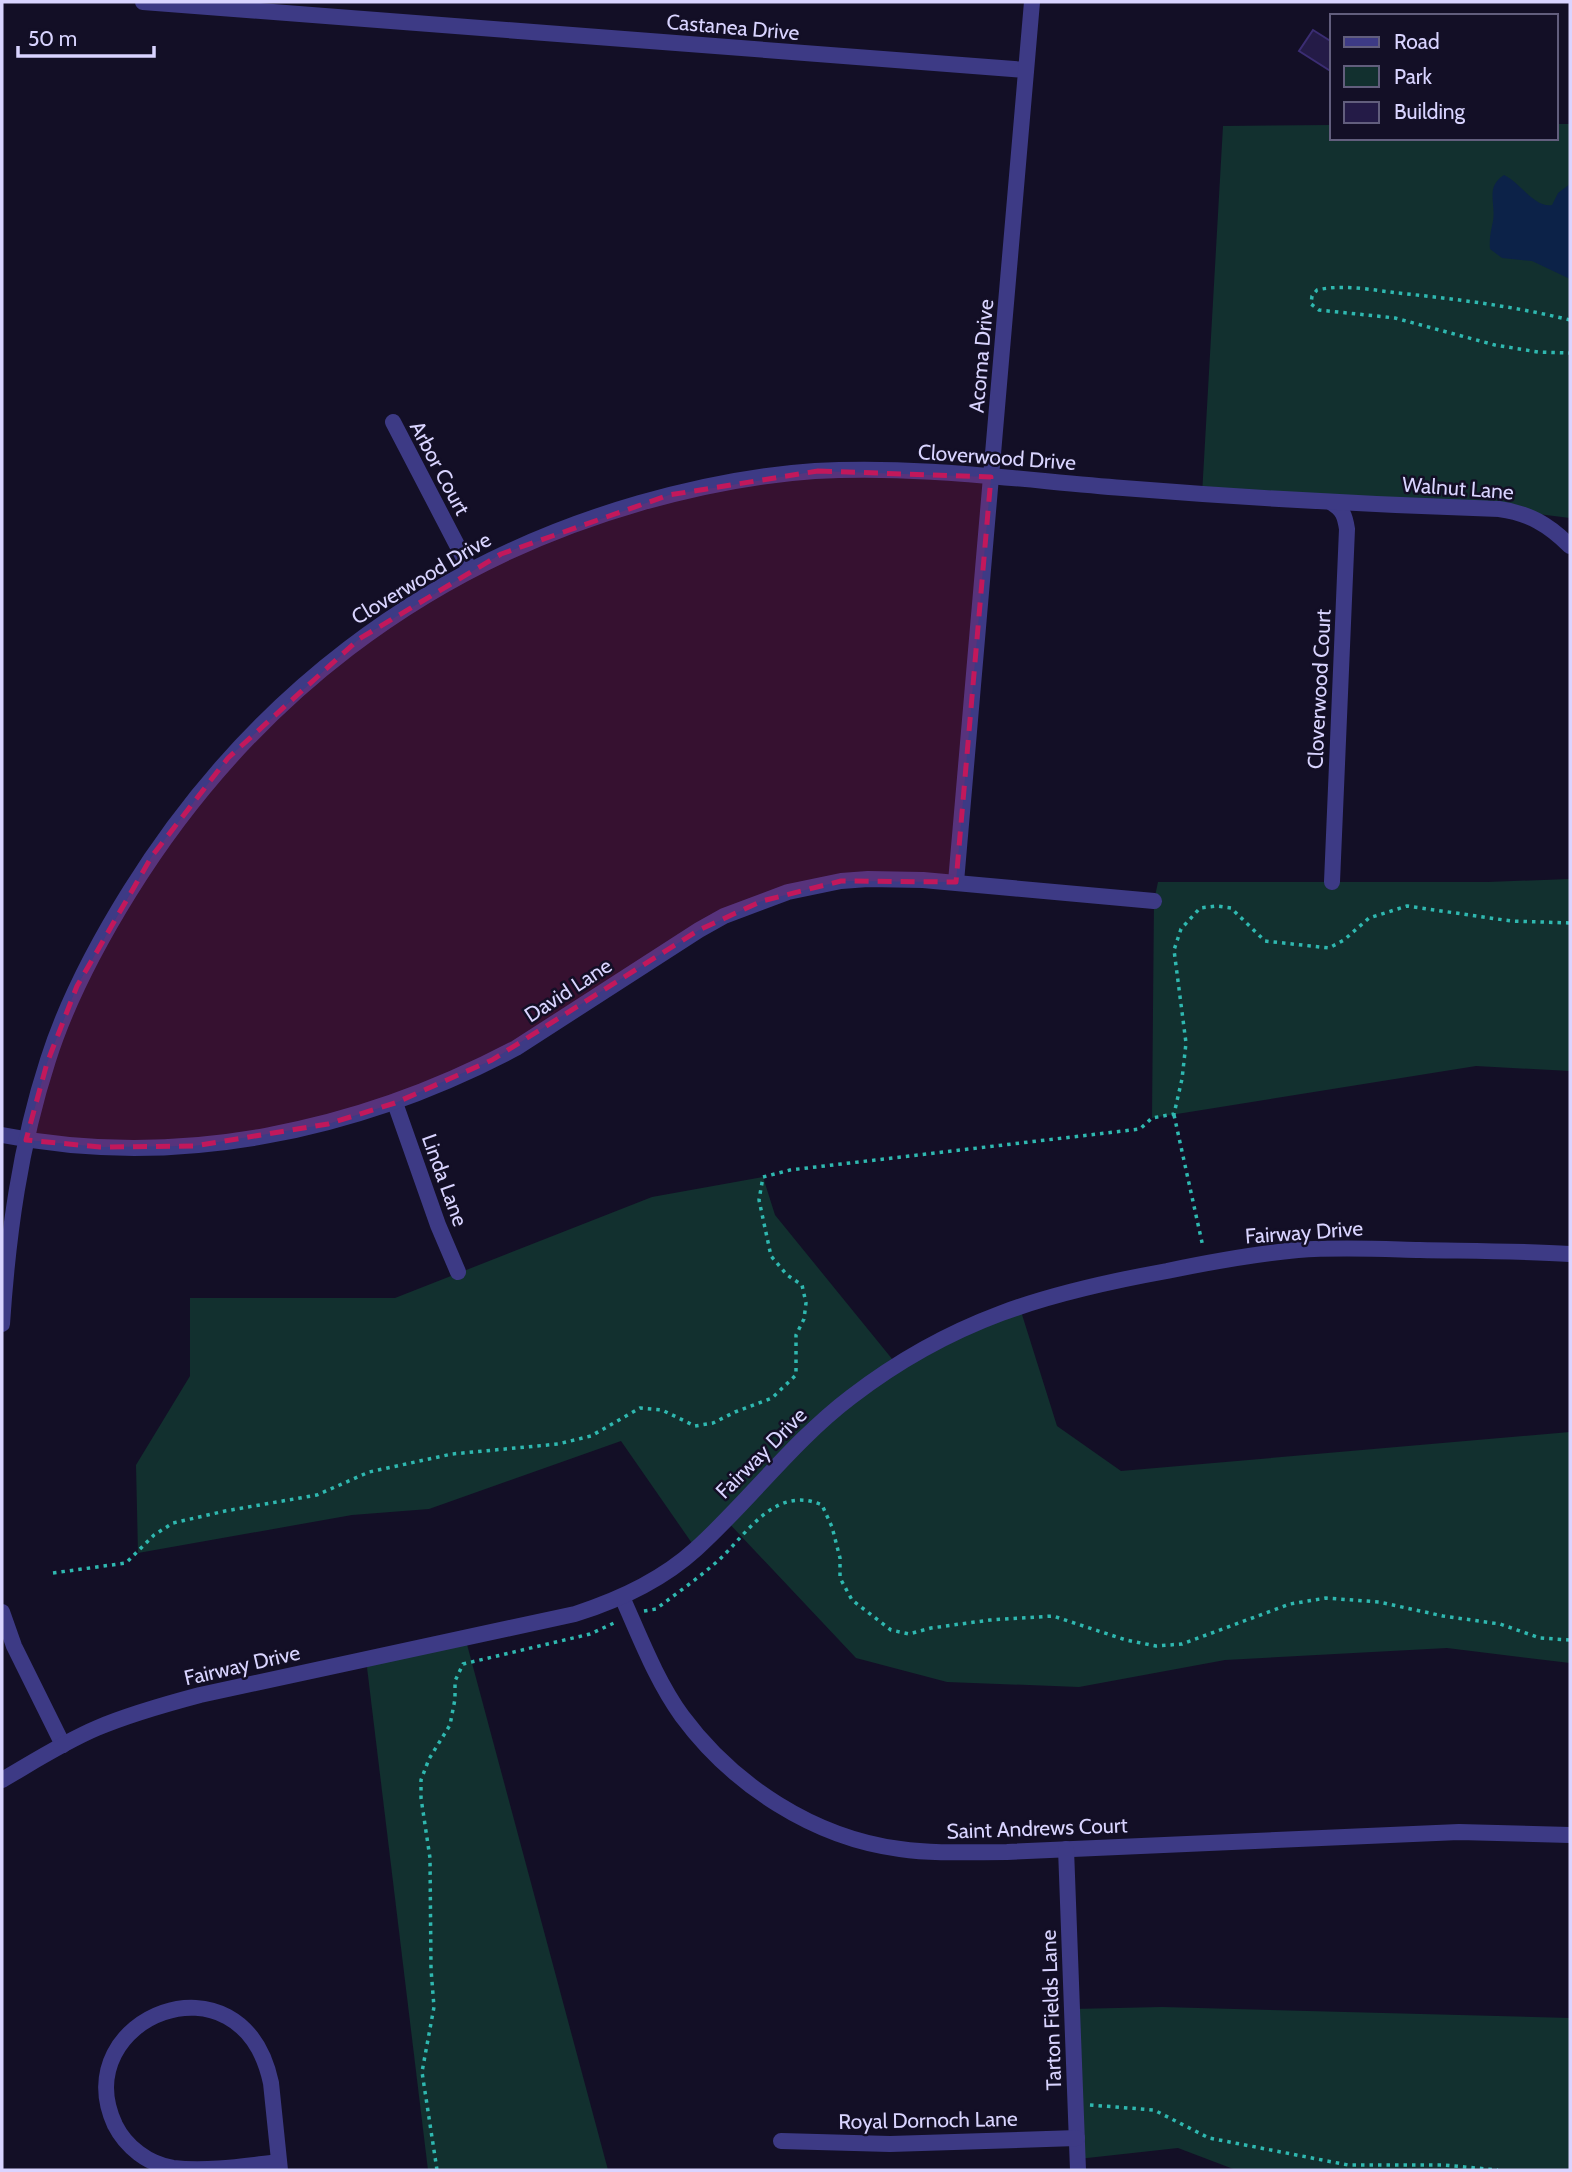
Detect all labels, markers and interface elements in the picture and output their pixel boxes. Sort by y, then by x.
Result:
street label: Castanea Drive [666,9,801,45]
scale bar [18,14,154,58]
legend [1330,14,1558,140]
text: 50 m [28,26,77,51]
text: Road [1394,29,1440,54]
text: Park [1394,64,1432,89]
text: Building [1394,99,1466,124]
street label: Acoma Drive [964,298,998,414]
street label: Arbor Court [405,417,475,519]
street label: Cloverwood Drive [917,439,1077,475]
street label: Walnut Lane [1401,472,1515,504]
street label: Cloverwood Drive [347,526,496,630]
street label: Cloverwood Court [1302,608,1336,770]
street label: David Lane [520,952,617,1027]
street label: Linda Lane [417,1130,473,1230]
street label: Fairway Drive [1244,1215,1364,1249]
street label: Fairway Drive [710,1402,812,1504]
street label: Fairway Drive [182,1639,303,1690]
street label: Saint Andrews Court [946,1812,1128,1844]
street label: Tarton Fields Lane [1036,1929,1066,2091]
street label: Royal Dornoch Lane [838,2106,1018,2134]

